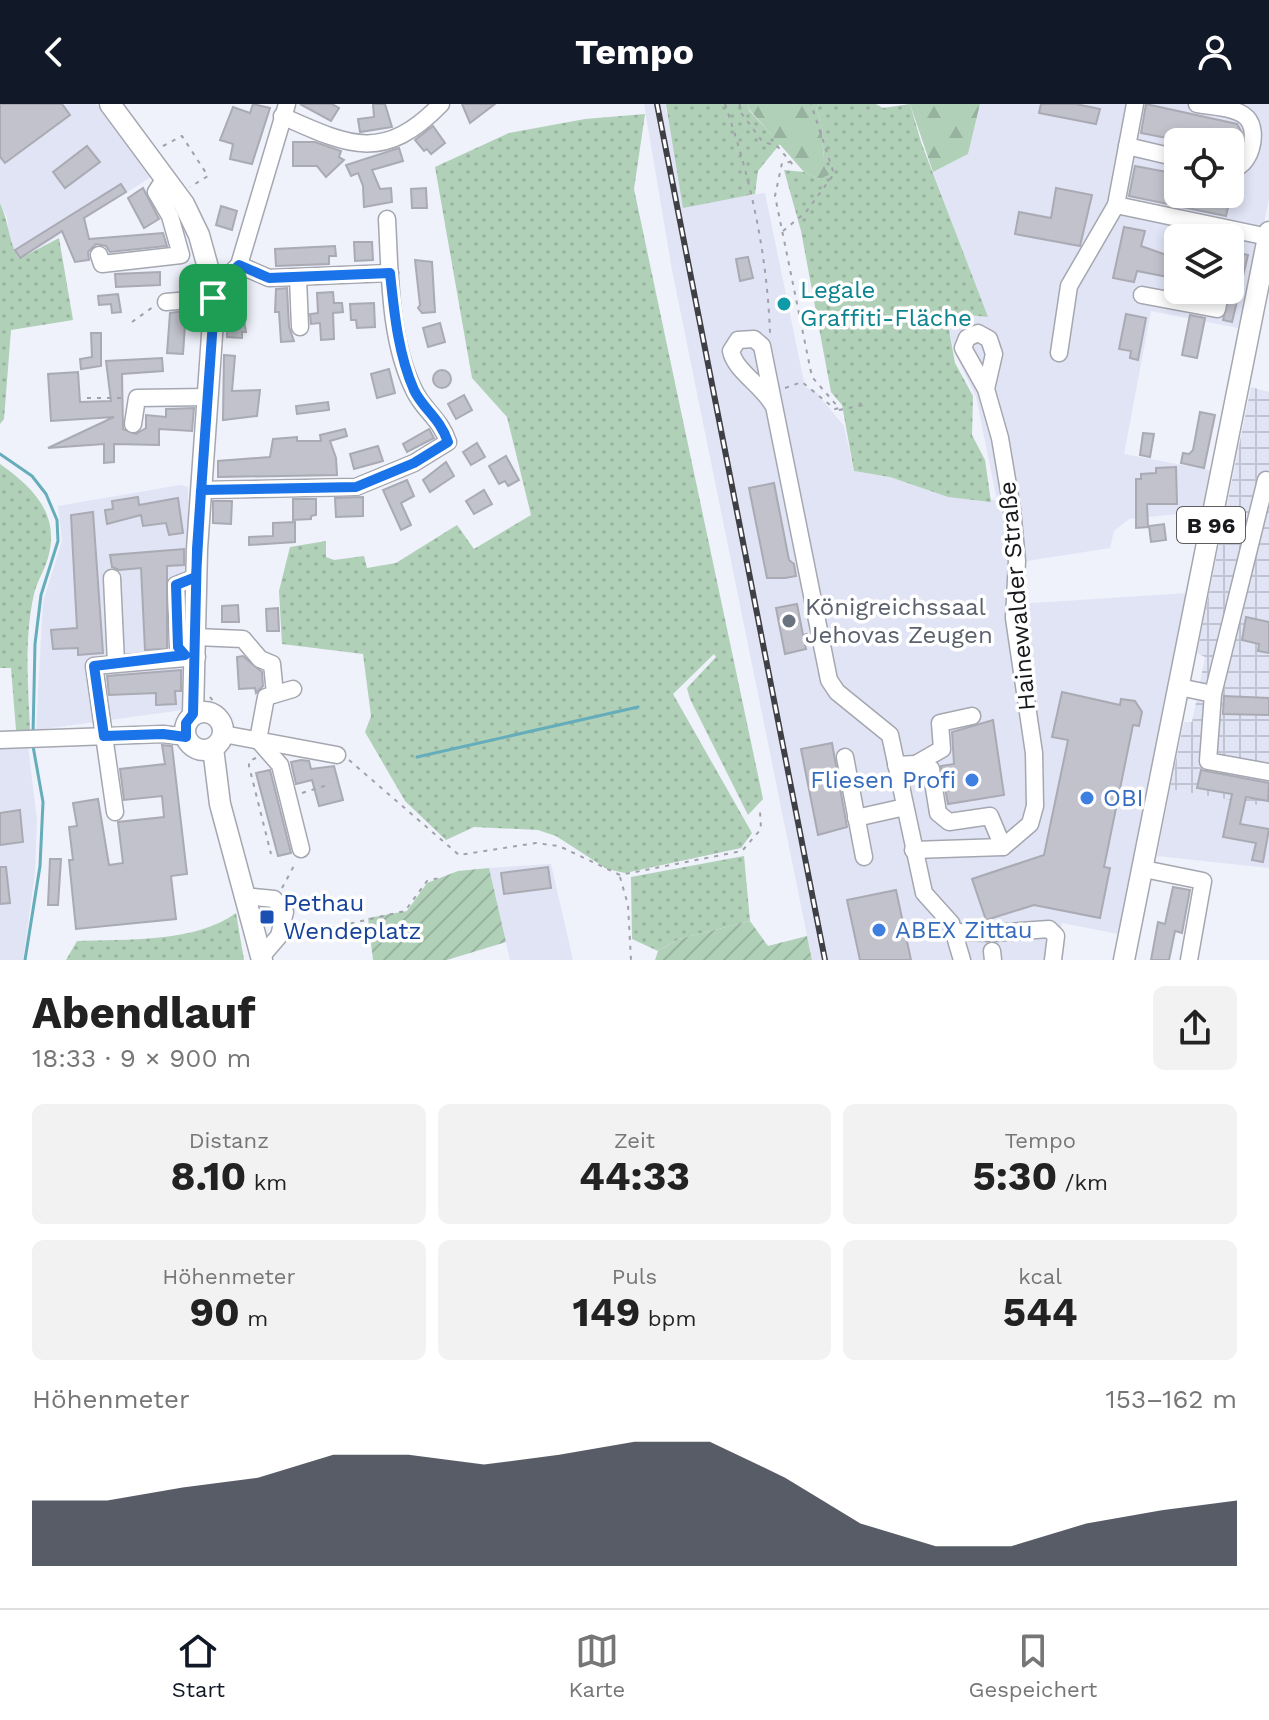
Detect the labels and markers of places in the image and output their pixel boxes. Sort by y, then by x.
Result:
pin [179,264,247,332]
place label: Legale Graffiti-Fläche [800,276,972,332]
marker: Legale Graffiti-Fläche [775,295,793,313]
place label: Königreichssaal Jehovas Zeugen [805,593,993,649]
marker: Königreichssaal Jehovas Zeugen [780,612,798,630]
place label: Fliesen Profi [810,766,956,794]
marker: Fliesen Profi [963,771,981,789]
place label: OBI [1103,784,1144,812]
marker: OBI [1078,789,1096,807]
place label: Pethau Wendeplatz [283,889,421,945]
marker: Pethau Wendeplatz [258,908,276,926]
place label: ABEX Zittau [895,916,1033,944]
marker: ABEX Zittau [870,921,888,939]

